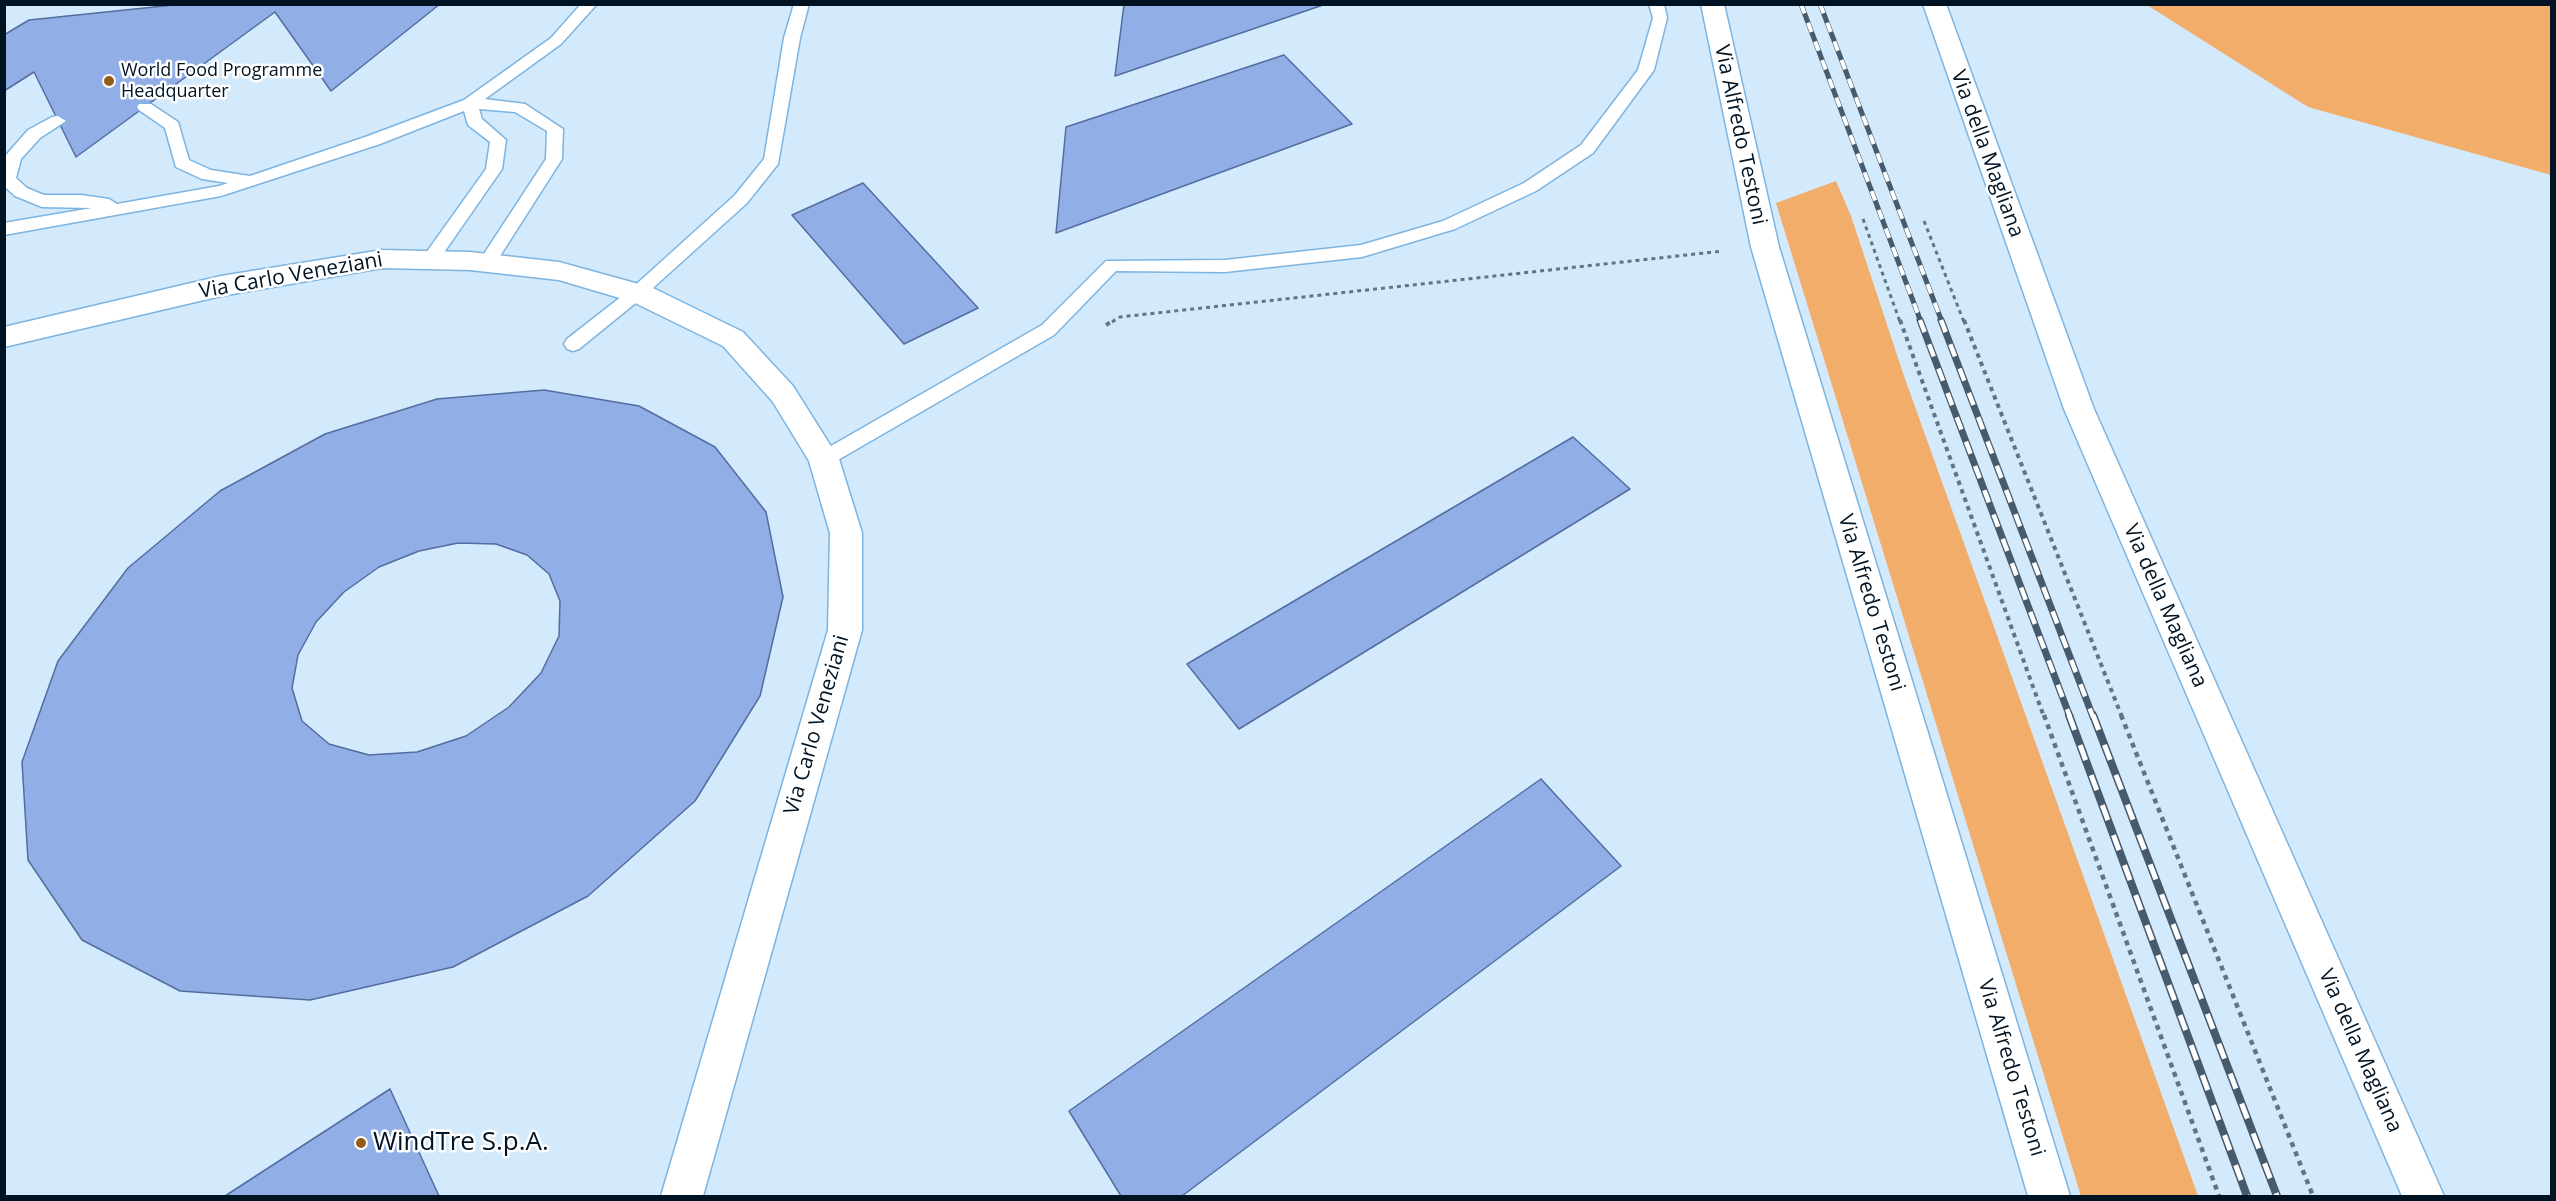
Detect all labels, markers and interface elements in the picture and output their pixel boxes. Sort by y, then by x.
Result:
street label: Via Alfredo Testoni [1709,43,1771,227]
place label: World Food Programme Headquarter [121,60,322,103]
street label: Via della Magliana [1945,67,2029,241]
marker: World Food Programme Headquarter [102,74,116,88]
street label: Via Carlo Veneziani [197,247,385,305]
street label: Via Alfredo Testoni [1832,512,1910,694]
street label: Via della Magliana [2118,520,2212,692]
street label: Via Carlo Veneziani [779,632,855,818]
street label: Via della Magliana [2313,965,2407,1137]
street label: Via Alfredo Testoni [1972,977,2050,1159]
place label: WindTre S.p.A. [373,1127,549,1159]
marker: WindTre S.p.A. [354,1136,368,1150]

